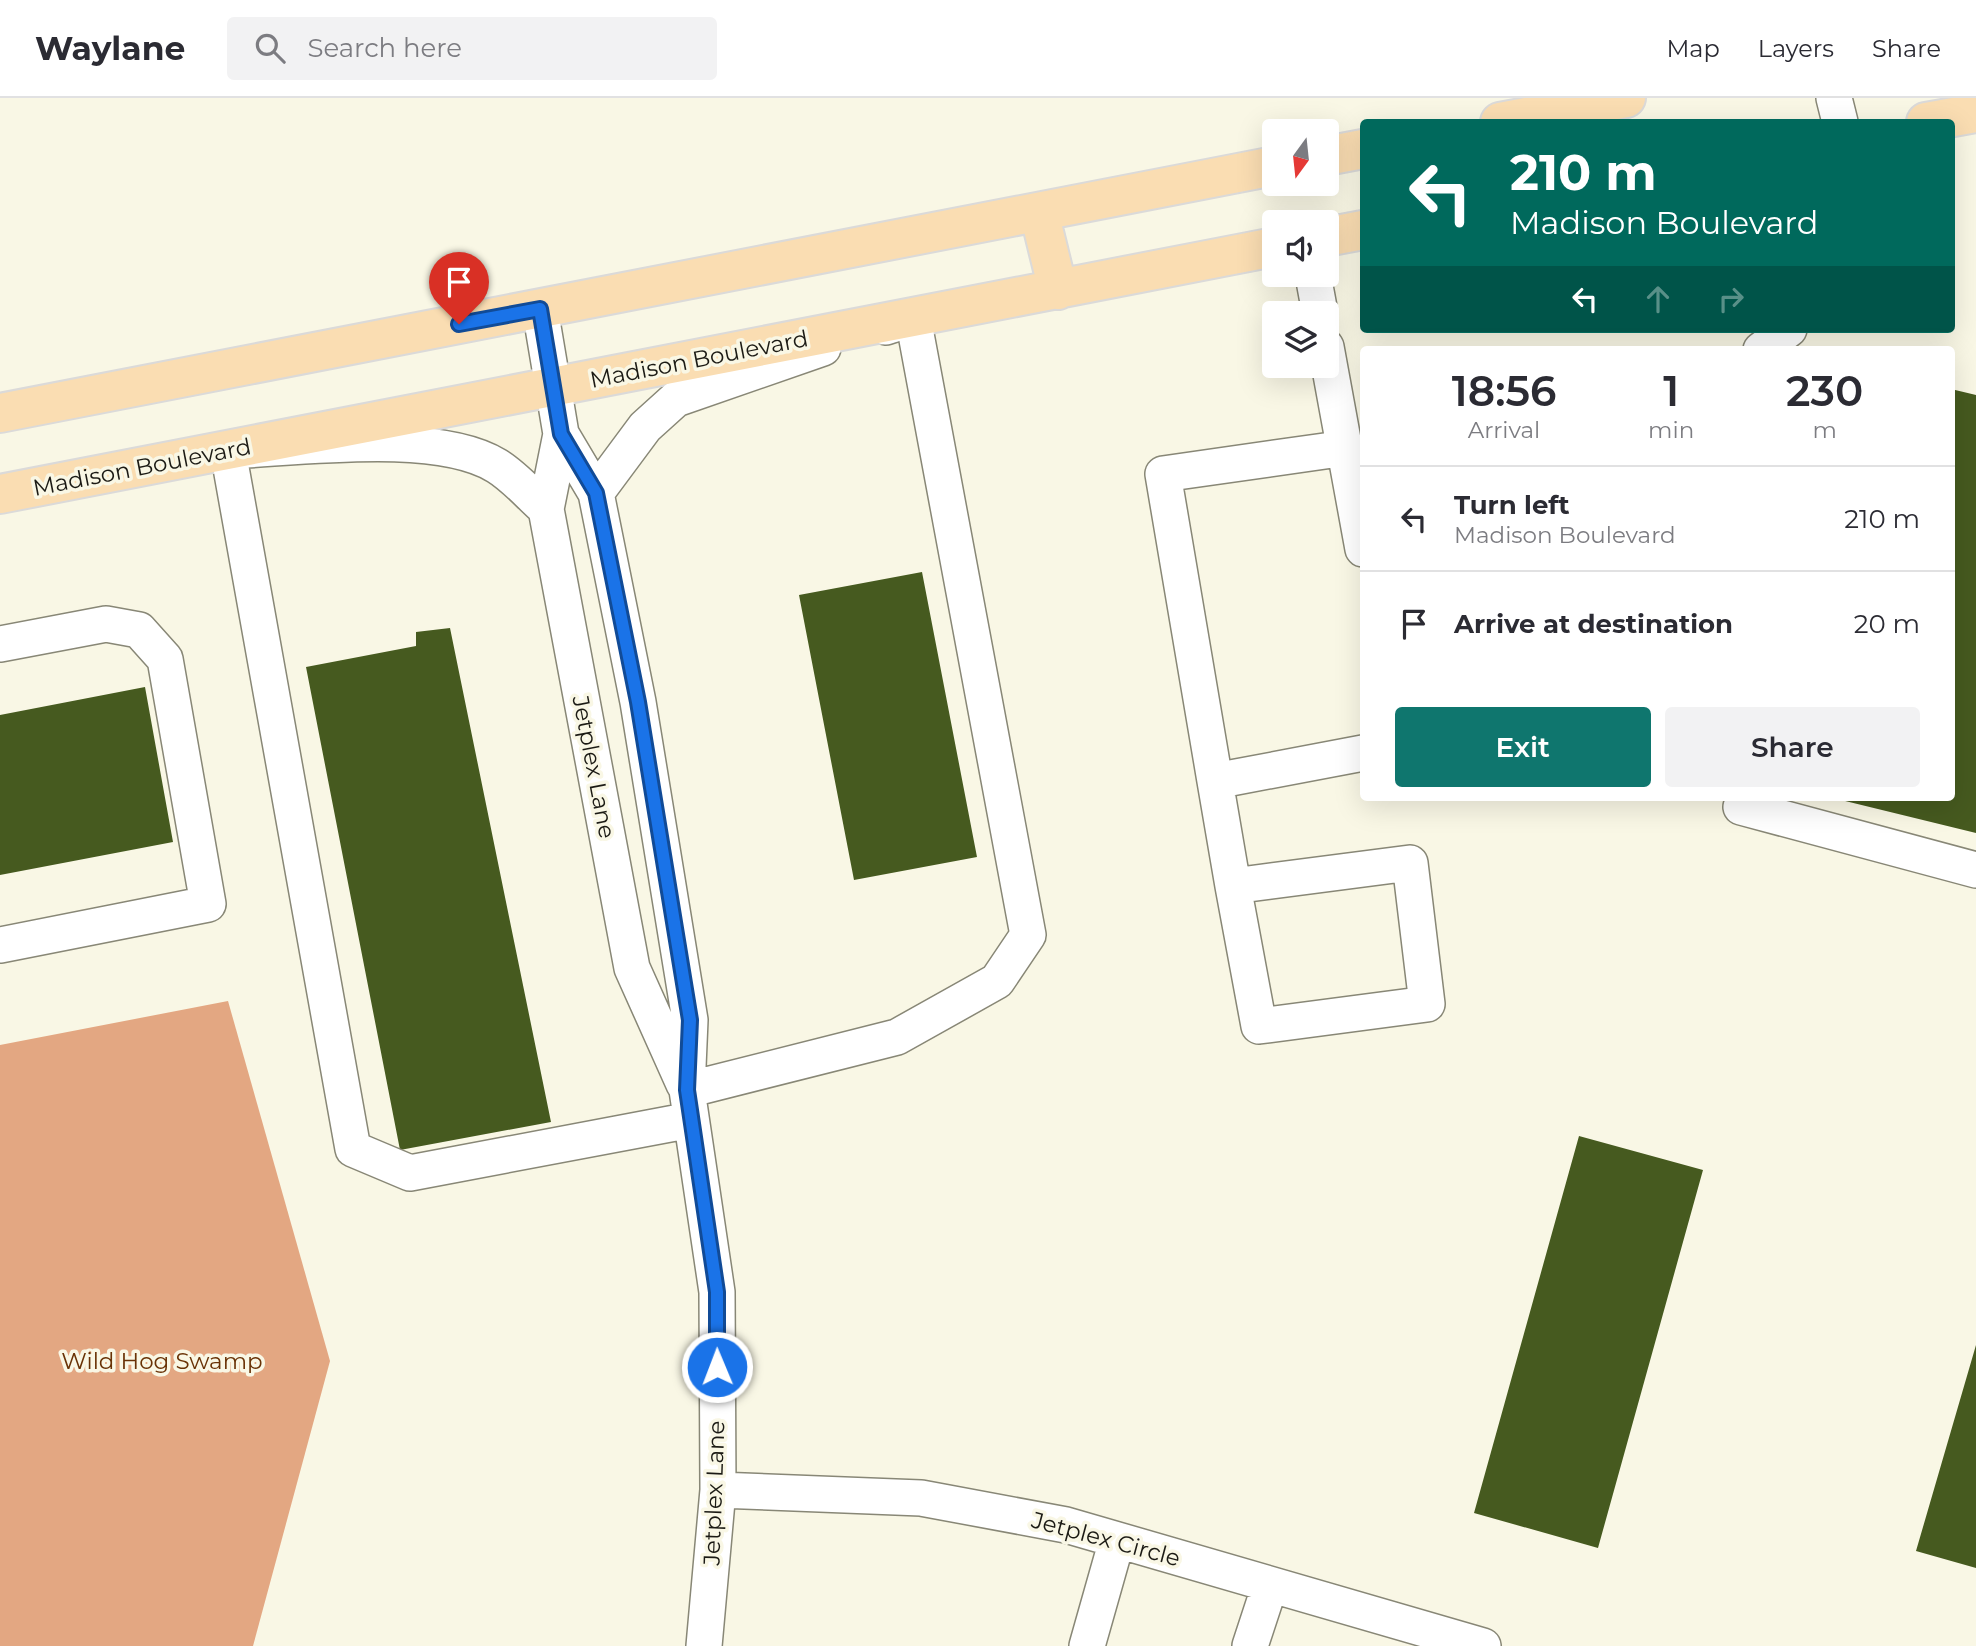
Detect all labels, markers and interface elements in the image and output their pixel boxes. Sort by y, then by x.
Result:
search box [227,17,717,80]
text: Waylane [35,28,185,68]
icon: search [251,29,289,67]
text: Search here [307,32,462,64]
text: Map [1666,34,1720,63]
text: Layers [1758,34,1834,63]
text: Share [1872,34,1941,63]
north arrow [1262,119,1339,196]
map controls [1262,119,1339,378]
text: 210 m [1510,143,1657,202]
icon: left [1395,147,1486,238]
text: Madison Boulevard [1510,203,1818,242]
button: sound [1262,210,1339,287]
pin [429,252,489,324]
icon: arrive [440,263,478,301]
icon: left [1566,280,1604,318]
icon: ahead [1639,280,1677,318]
icon: right [1712,280,1750,318]
button: layers [1262,301,1339,378]
street label: Madison Boulevard [588,324,810,394]
text: 18:56 [1452,365,1556,417]
text: 1 [1663,365,1679,417]
text: 230 [1786,365,1863,417]
text: Arrival [1468,416,1540,444]
text: min [1648,416,1694,444]
text: m [1812,416,1837,444]
street label: Madison Boulevard [31,432,253,502]
text: Turn left [1454,489,1570,521]
icon: left [1395,500,1433,538]
text: 210 m [1844,503,1920,535]
text: Madison Boulevard [1454,521,1676,549]
icon: arrive [1395,605,1433,643]
text: Arrive at destination [1454,608,1733,640]
text: 20 m [1854,608,1920,640]
street label: Jetplex Lane [566,692,622,841]
button: Exit [1395,707,1651,787]
button: Share [1665,707,1920,787]
position arrow [680,1330,754,1404]
park label: Wild Hog Swamp [61,1347,263,1375]
street label: Jetplex Lane [697,1420,731,1567]
street label: Jetplex Circle [1028,1505,1183,1572]

